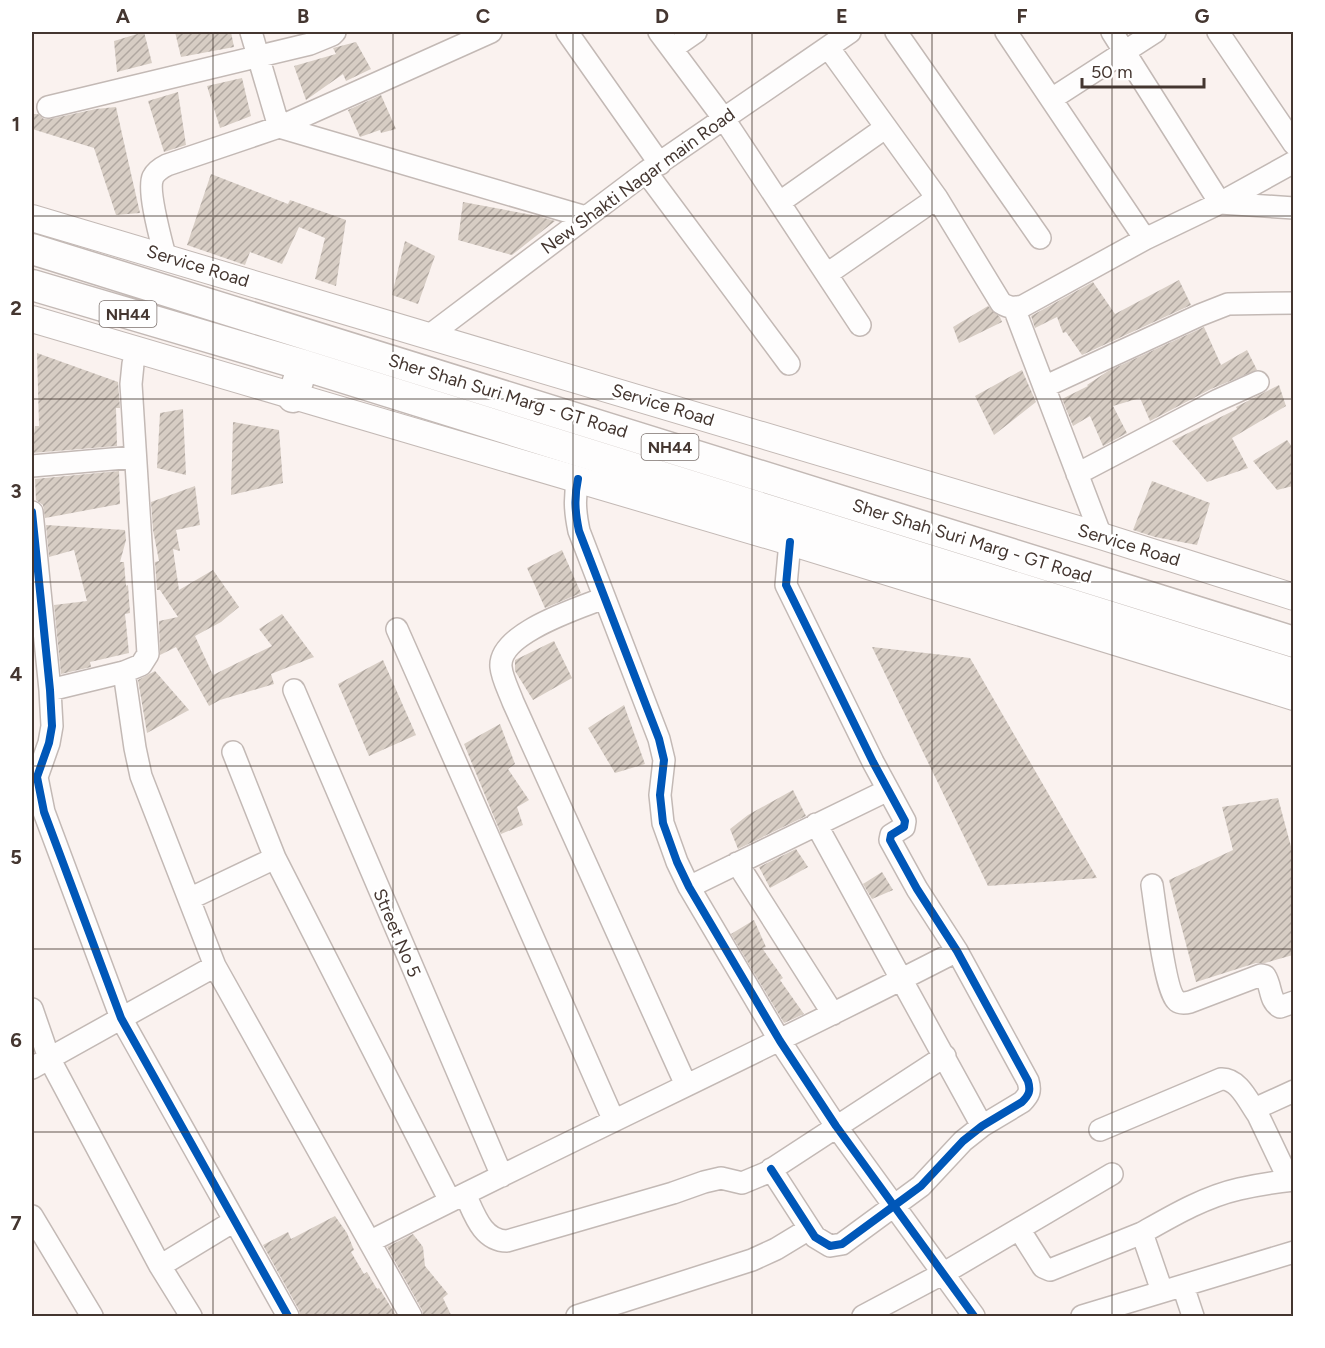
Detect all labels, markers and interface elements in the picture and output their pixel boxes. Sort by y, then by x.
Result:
text: A [116,4,131,28]
text: B [297,4,309,28]
text: C [476,4,490,28]
text: D [655,4,669,28]
text: E [836,4,848,28]
text: F [1016,4,1028,28]
text: G [1195,4,1210,28]
scale bar [1082,51,1204,89]
text: 50 m [1091,61,1133,83]
street label: New Shakti Nagar main Road [537,103,739,259]
text: 1 [12,112,20,136]
street label: Service Road [144,240,252,292]
text: 2 [10,296,22,320]
road number: NH44 [100,301,156,327]
street label: Sher Shah Suri Marg - GT Road [386,349,630,443]
street label: Service Road [609,379,717,431]
road number: NH44 [642,434,698,460]
text: 3 [10,479,22,503]
street label: Sher Shah Suri Marg - GT Road [850,494,1094,588]
street label: Service Road [1075,519,1183,571]
text: 4 [10,662,23,686]
text: 5 [10,845,22,869]
street label: Street No 5 [369,885,425,981]
text: 6 [10,1028,22,1052]
text: 7 [10,1211,22,1235]

